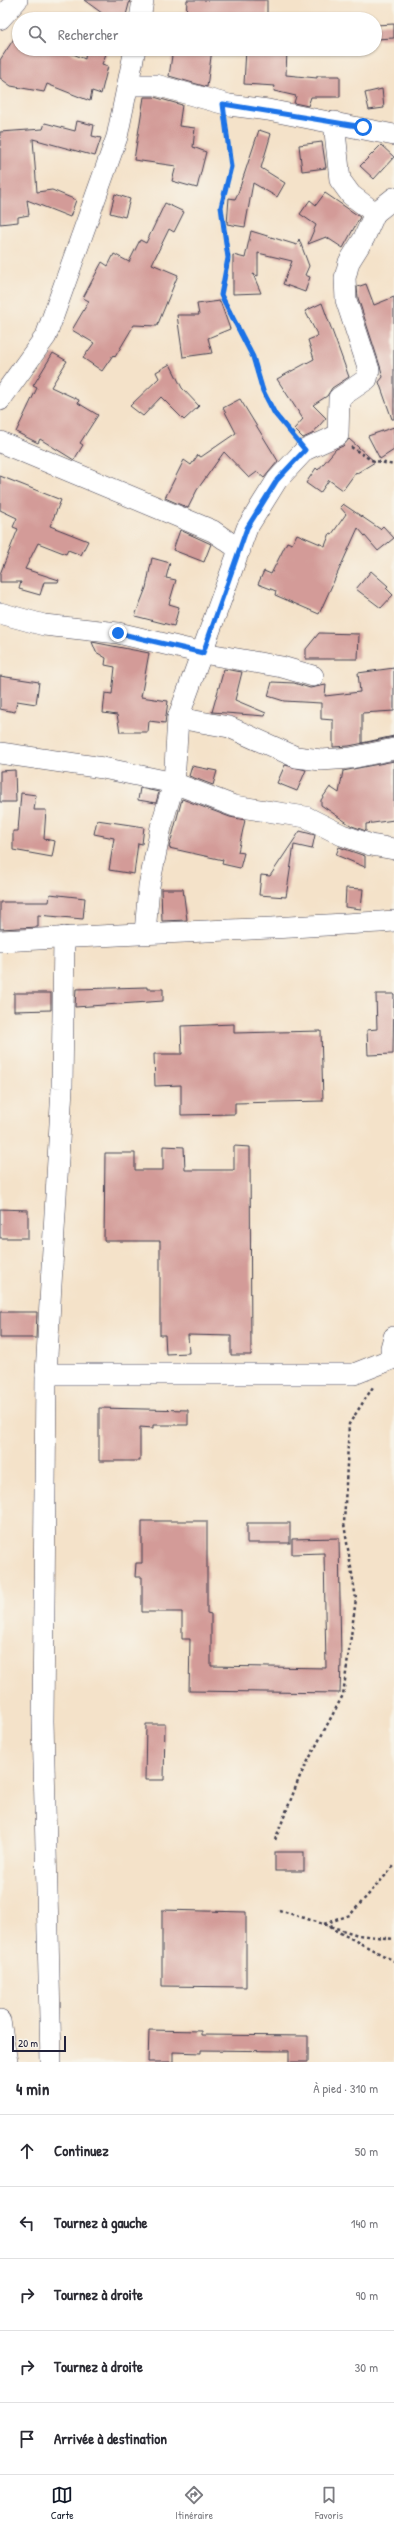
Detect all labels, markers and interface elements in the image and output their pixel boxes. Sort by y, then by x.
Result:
search box [12,12,382,56]
icon: search [26,23,48,45]
text: Rechercher [58,24,119,45]
route start [354,118,372,136]
route end [109,624,127,642]
scale bar [12,2034,66,2053]
text: 20 m [18,2036,38,2050]
text: 4 min [16,2077,49,2100]
text: À pied · 310 m [313,2079,378,2097]
icon: ahead [16,2140,38,2162]
text: Continuez [54,2140,109,2161]
text: 50 m [355,2142,378,2160]
icon: left [16,2212,38,2234]
text: Tournez à gauche [54,2212,147,2233]
text: 140 m [351,2214,378,2232]
icon: right [16,2284,38,2306]
text: Tournez à droite [54,2284,143,2305]
text: 90 m [356,2286,378,2304]
icon: right [16,2356,38,2378]
text: Tournez à droite [54,2356,143,2377]
text: 30 m [355,2358,378,2376]
icon: arrive [16,2428,38,2450]
text: Arrivée à destination [54,2428,167,2449]
tab: Carte [51,2484,74,2522]
tab: Itinéraire [175,2484,213,2522]
tab: Favoris [315,2484,343,2522]

